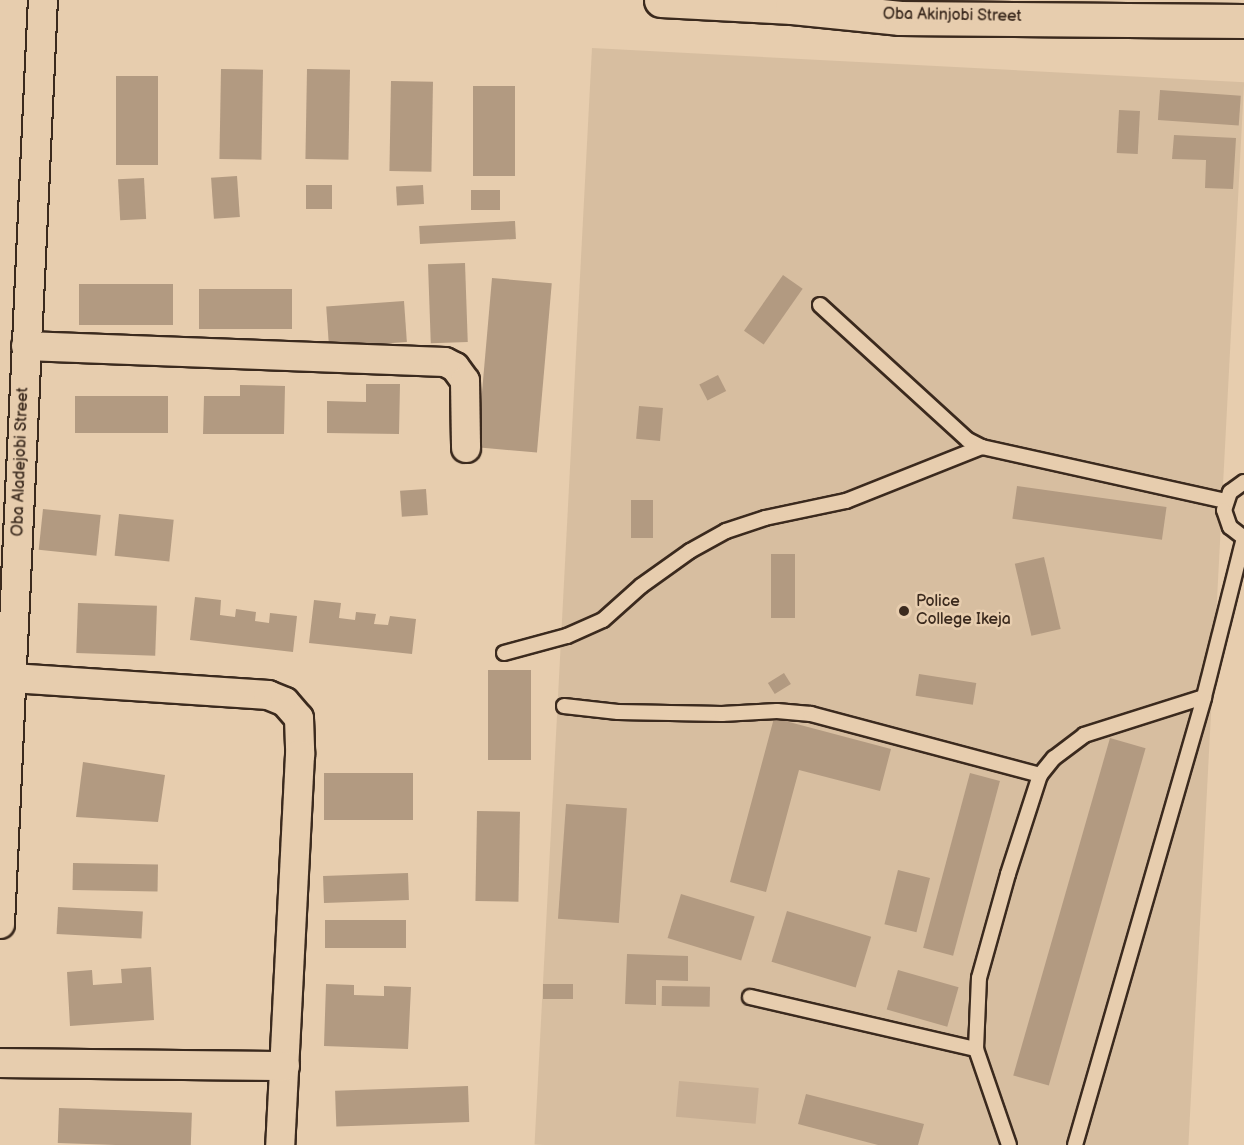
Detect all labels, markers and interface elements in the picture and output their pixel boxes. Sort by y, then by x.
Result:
street label: Oba Akinjobi Street [882,5,1022,27]
street label: Oba Aladejobi Street [9,387,33,537]
place label: Police College Ikeja [916,592,1011,630]
marker: Police College Ikeja [897,604,911,618]

